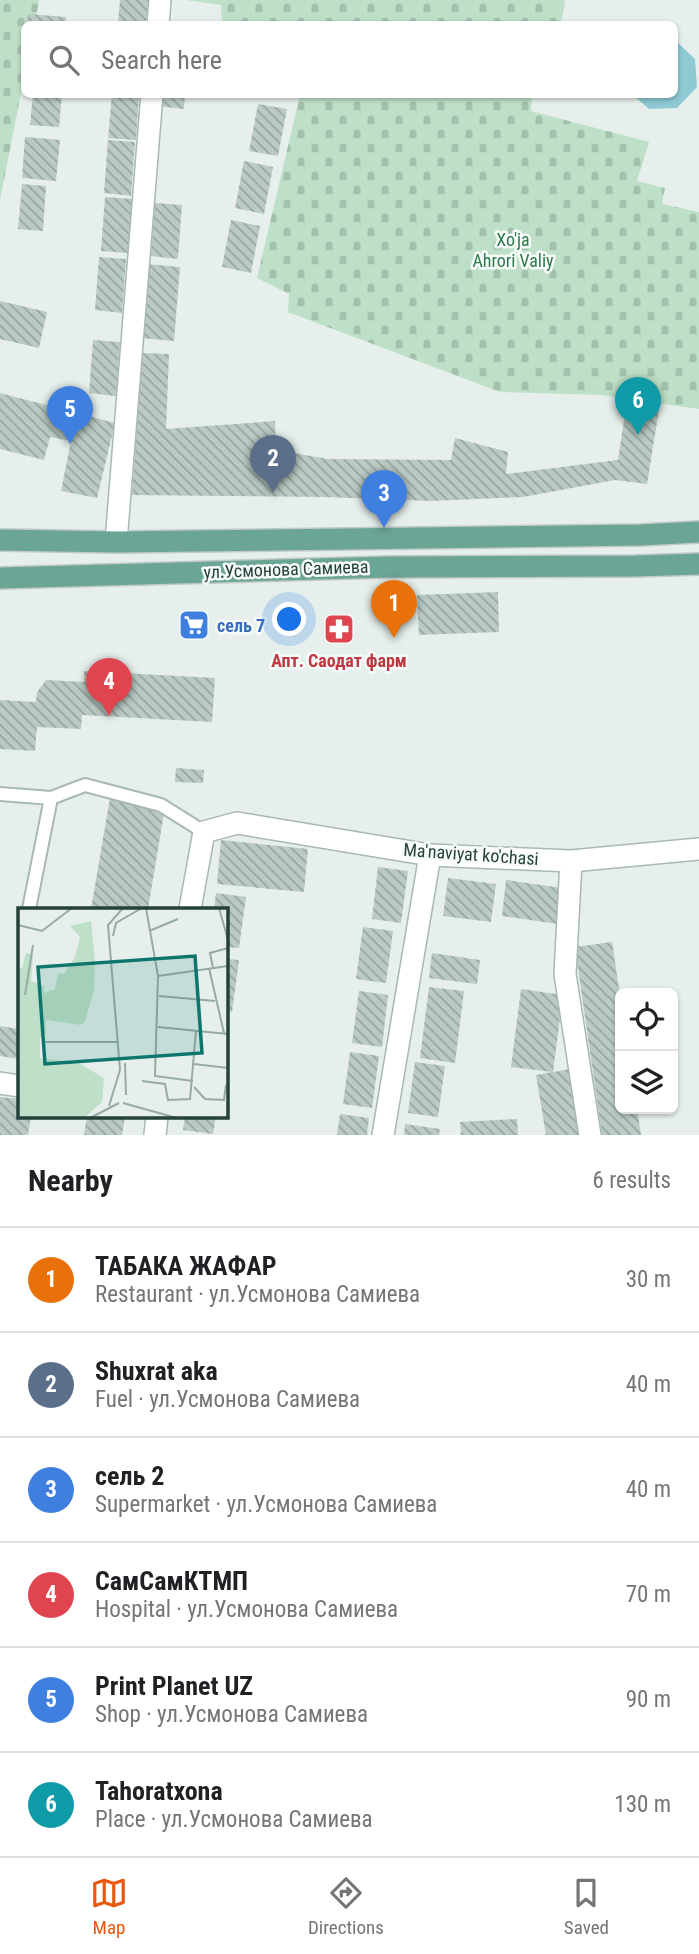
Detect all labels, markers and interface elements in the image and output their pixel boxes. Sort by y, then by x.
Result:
search box [21,21,678,98]
icon: search [45,41,83,79]
text: Search here [101,45,222,75]
park label: Xo'ja Ahrori Valiy [472,229,554,271]
pin: 6 [615,377,661,435]
pin: 5 [47,386,93,444]
pin: 2 [250,435,296,493]
pin: 3 [361,470,407,528]
street label: ул.Усмонова Самиева [203,556,369,582]
pin: 1 [371,580,417,638]
your location [272,602,306,636]
supermarket icon: сель 7 [177,608,211,642]
pharmacy icon: Апт. Саодат фарм [322,612,356,646]
place label: сель 7 [217,615,265,636]
place label: Апт. Саодат фарм [271,650,407,671]
pin: 4 [86,658,132,716]
street label: Ma'naviyat ko'chasi [403,839,539,869]
inset map [18,908,228,1118]
map controls [615,988,678,1114]
button: locate [615,988,678,1051]
button: layers [615,1051,678,1114]
text: Nearby [28,1163,113,1198]
text: 6 results [593,1167,671,1194]
text: ТАБАКА ЖАФАР [95,1251,277,1281]
text: 1 [45,1266,57,1293]
text: 30 m [626,1266,671,1293]
text: Restaurant · ул.Усмонова Самиева [95,1281,420,1308]
text: Shuxrat aka [95,1356,218,1386]
text: 2 [45,1371,57,1398]
text: 40 m [626,1371,671,1398]
text: Fuel · ул.Усмонова Самиева [95,1386,360,1413]
text: сель 2 [95,1461,164,1491]
text: 3 [45,1476,57,1503]
text: 40 m [626,1476,671,1503]
text: Supermarket · ул.Усмонова Самиева [95,1491,437,1518]
text: СамСамКТМП [95,1566,248,1596]
text: 4 [45,1581,57,1608]
text: 70 m [626,1581,671,1608]
text: Hospital · ул.Усмонова Самиева [95,1596,398,1623]
text: Print Planet UZ [95,1671,253,1701]
text: 5 [45,1686,57,1713]
text: 90 m [626,1686,671,1713]
text: Shop · ул.Усмонова Самиева [95,1701,368,1728]
text: Tahoratxona [95,1776,223,1806]
text: 6 [45,1791,57,1818]
text: 130 m [614,1791,671,1818]
text: Place · ул.Усмонова Самиева [95,1806,373,1833]
tab: Map [90,1874,128,1939]
tab: Directions [308,1874,384,1939]
tab: Saved [564,1874,609,1939]

